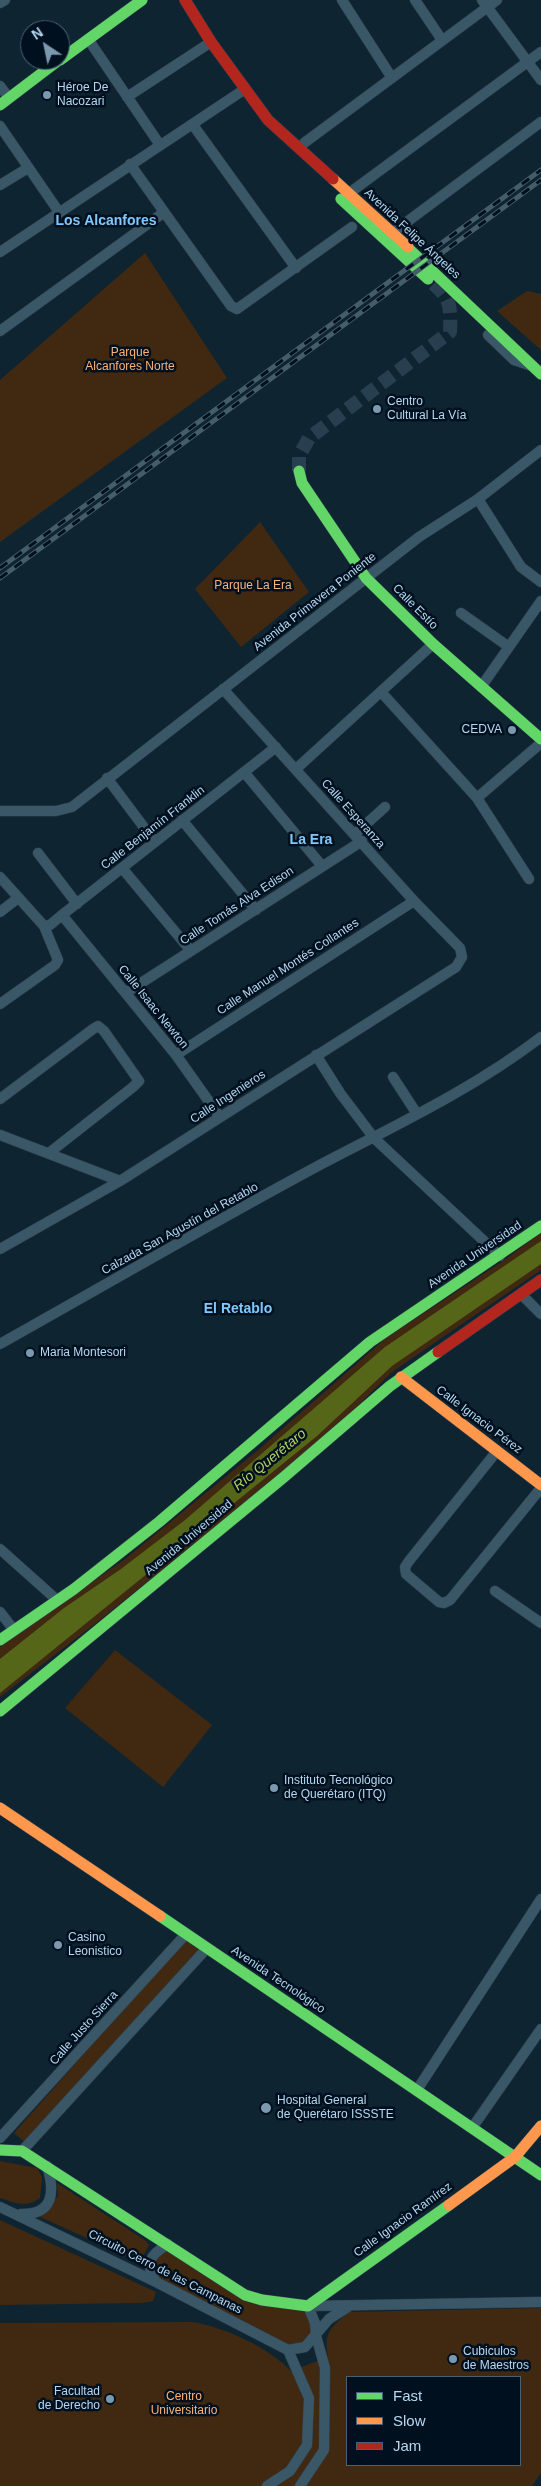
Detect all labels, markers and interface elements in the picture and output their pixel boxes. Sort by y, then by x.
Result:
north arrow [20,20,70,70]
text: N [29,24,46,43]
place label: Héroe De Nacozari [57,81,108,109]
marker: Héroe De Nacozari [41,89,53,101]
street label: Avenida Felipe Ángeles [361,186,463,282]
district label: Los Alcanfores [55,213,157,229]
park label: Parque Alcanfores Norte [85,346,175,374]
place label: Centro Cultural La Vía [387,395,466,423]
marker: Centro Cultural La Vía [371,403,383,415]
street label: Avenida Primavera Poniente [251,550,379,654]
park label: Parque La Era [214,579,292,593]
street label: Calle Estío [389,581,441,633]
place label: CEDVA [462,723,502,737]
marker: CEDVA [506,724,518,736]
street label: Calle Esperanza [318,776,388,852]
street label: Calle Benjamín Franklin [98,783,208,873]
district label: La Era [290,832,332,848]
street label: Calle Tomás Alva Edison [177,864,297,948]
street label: Calle Manuel Montés Collantes [214,916,362,1018]
street label: Calle Isaac Newton [115,962,191,1052]
street label: Calle Ingenieros [188,1067,268,1127]
street label: Calzada San Agustín del Retablo [99,1180,261,1278]
street label: Avenida Universidad [425,1218,525,1292]
district label: El Retablo [204,1301,272,1317]
place label: Maria Montesori [40,1346,126,1360]
marker: Maria Montesori [24,1347,36,1359]
street label: Calle Ignacio Pérez [433,1383,525,1457]
water label: Río Querétaro [230,1426,310,1494]
street label: Avenida Universidad [142,1497,236,1579]
place label: Instituto Tecnológico de Querétaro (ITQ) [284,1774,393,1802]
marker: Instituto Tecnológico de Querétaro (ITQ) [268,1782,280,1794]
place label: Casino Leonistico [68,1931,122,1959]
marker: Casino Leonistico [52,1939,64,1951]
street label: Avenida Tecnológico [228,1943,328,2017]
street label: Calle Justo Sierra [47,1988,121,2068]
place label: Hospital General de Querétaro ISSSTE [277,2094,394,2122]
marker: Hospital General de Querétaro ISSSTE [259,2101,273,2115]
street label: Calle Ignacio Ramírez [351,2179,455,2261]
street label: Circuito Cerro de las Campanas [86,2227,244,2317]
place label: Cubiculos de Maestros [463,2345,529,2373]
marker: Cubiculos de Maestros [447,2353,459,2365]
legend [346,2376,521,2466]
place label: Facultad de Derecho [38,2385,100,2413]
text: Fast [393,2387,422,2404]
park label: Centro Universitario [151,2390,217,2418]
marker: Facultad de Derecho [104,2393,116,2405]
text: Slow [393,2412,426,2429]
text: Jam [393,2437,421,2454]

